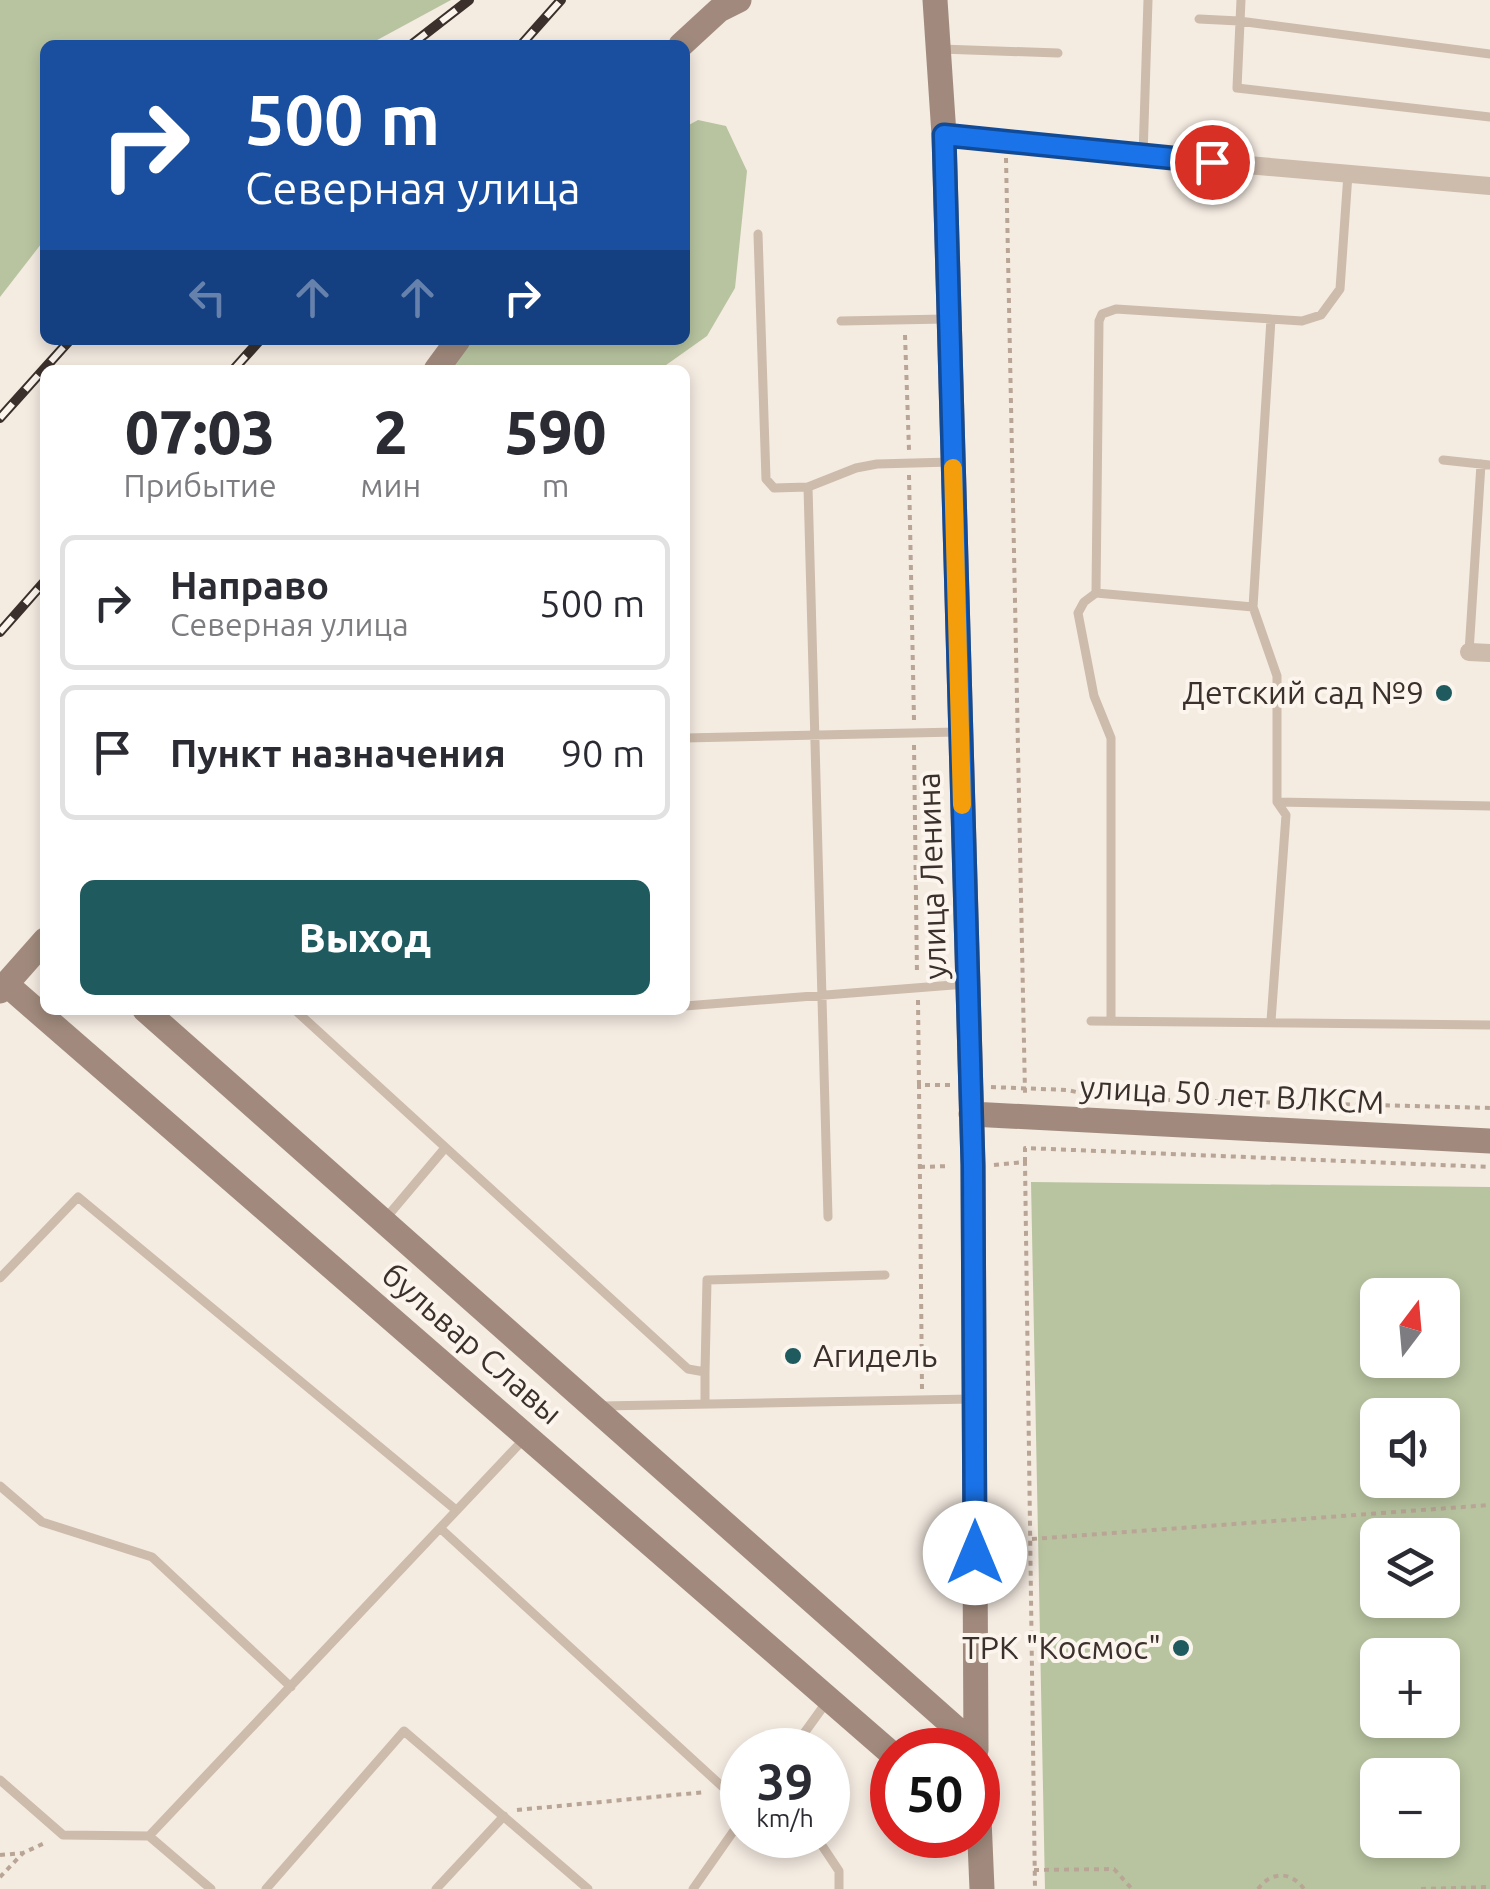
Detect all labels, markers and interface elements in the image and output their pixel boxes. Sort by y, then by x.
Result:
icon: right [80,80,210,210]
text: 500 m [245,80,440,158]
pin [1170,120,1255,205]
icon: arrive [1185,135,1240,190]
text: Северная улица [245,162,581,213]
icon: left [180,270,235,325]
icon: ahead [285,270,340,325]
icon: ahead [390,270,445,325]
icon: right [495,270,550,325]
text: 07:03 [125,398,275,465]
text: 2 [374,398,408,465]
text: 590 [505,398,606,465]
text: Прибытие [124,467,277,503]
text: мин [360,467,421,503]
text: m [542,467,569,503]
text: Направо [170,564,329,606]
icon: right [85,575,140,630]
text: 500 m [539,582,645,624]
text: Северная улица [170,606,409,642]
place label: Детский сад №9 [1183,674,1424,710]
marker: Детский сад №9 [1433,682,1455,704]
icon: arrive [85,725,140,780]
text: Пункт назначения [170,732,506,774]
text: 90 m [561,732,645,774]
street label: улица Ленина [909,772,953,980]
button: Выход [80,880,650,995]
street label: улица 50 лет ВЛКСМ [1079,1068,1385,1120]
street label: бульвар Славы [376,1256,570,1431]
north arrow [1360,1278,1460,1378]
map controls [1360,1278,1460,1858]
place label: Агидель [813,1337,937,1373]
marker: Агидель [782,1345,804,1367]
button: sound [1360,1398,1460,1498]
position arrow [923,1501,1027,1605]
button: layers [1360,1518,1460,1618]
place label: ТРК "Космос" [962,1629,1161,1665]
marker: ТРК "Космос" [1170,1637,1192,1659]
button: + [1360,1638,1460,1738]
speed limit sign: 50 [870,1728,1000,1858]
text: 39 [757,1753,813,1809]
button: − [1360,1758,1460,1858]
text: km/h [756,1804,814,1832]

